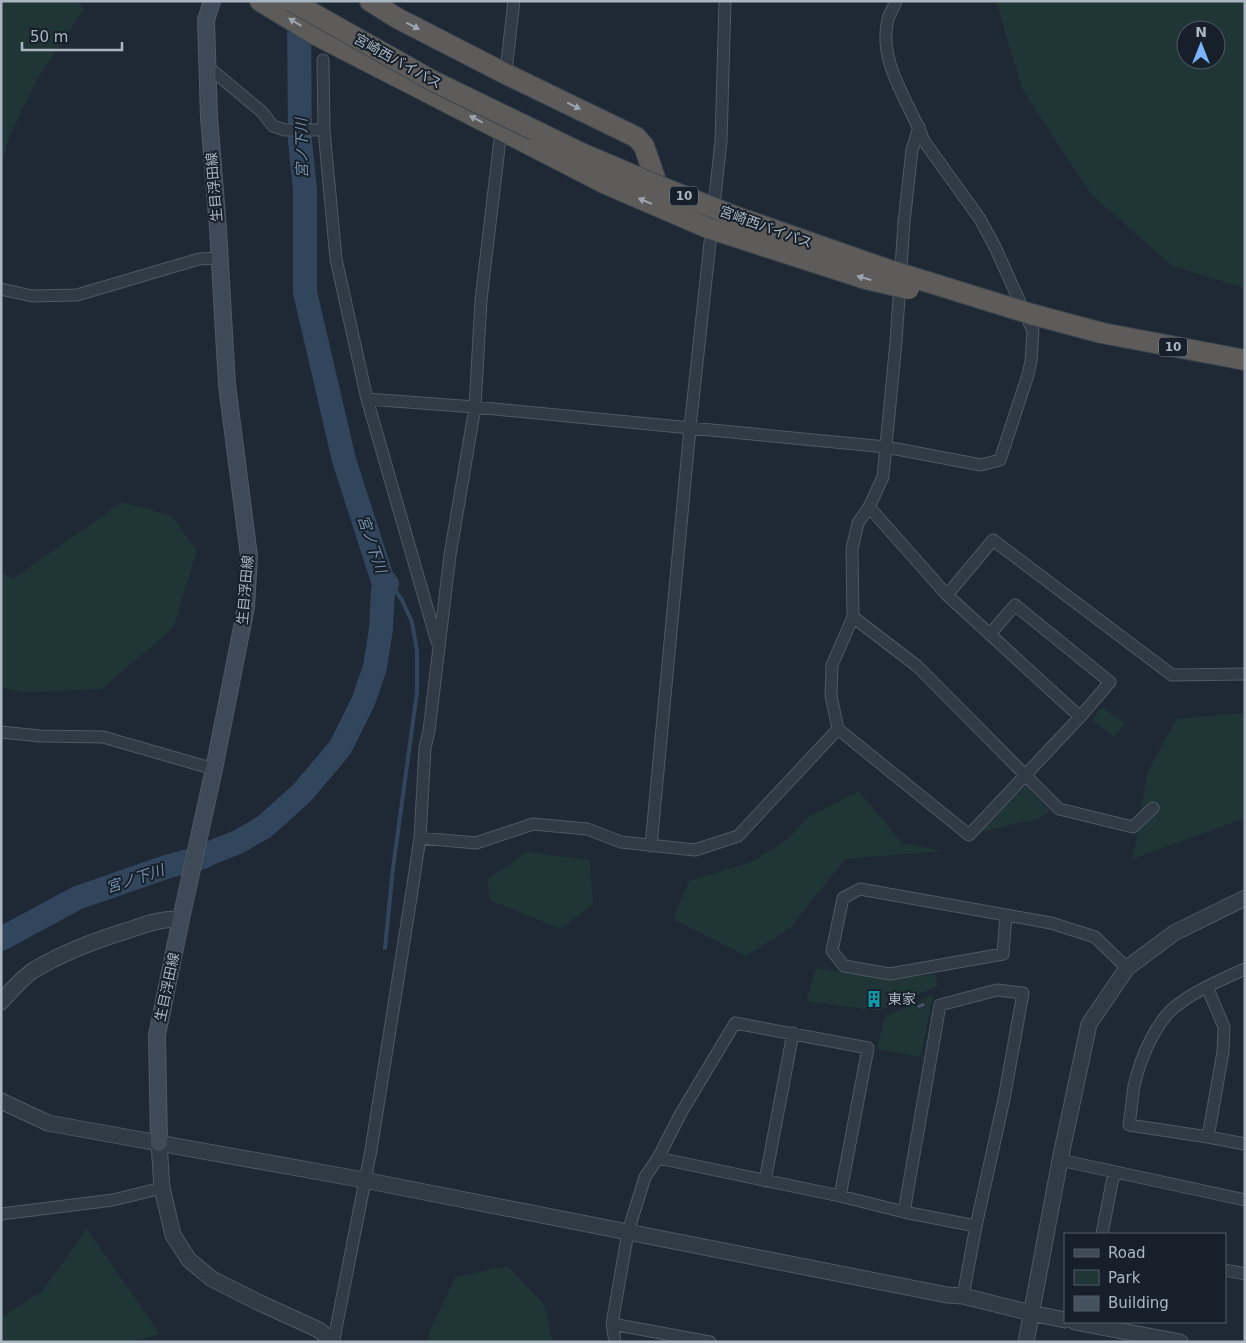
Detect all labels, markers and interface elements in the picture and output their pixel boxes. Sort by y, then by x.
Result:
one-way arrow [289,18,302,27]
scale bar [22,20,122,52]
north arrow [1176,20,1226,70]
one-way arrow [405,22,420,30]
text: N [1195,24,1207,40]
text: 50 m [30,28,68,46]
street label: 宮崎西バイパス [351,30,445,92]
one-way arrow [567,103,581,111]
one-way arrow [470,114,483,123]
water label: 宮ノ下川 [292,116,312,178]
street label: 生目浮田線 [203,151,225,223]
road number: 10 [670,187,698,206]
one-way arrow [637,197,652,205]
street label: 宮崎西バイパス [717,203,815,251]
one-way arrow [856,274,871,282]
road number: 10 [1159,338,1187,357]
water label: 宮ノ下川 [354,513,391,577]
street label: 生目浮田線 [234,554,256,626]
water label: 宮ノ下川 [104,861,168,897]
street label: 生目浮田線 [152,951,182,1023]
building icon: 東家 [864,989,884,1009]
place label: 東家 [888,991,916,1007]
legend [1064,1233,1226,1323]
text: Road [1108,1244,1146,1262]
text: Park [1108,1269,1141,1287]
text: Building [1108,1294,1169,1312]

